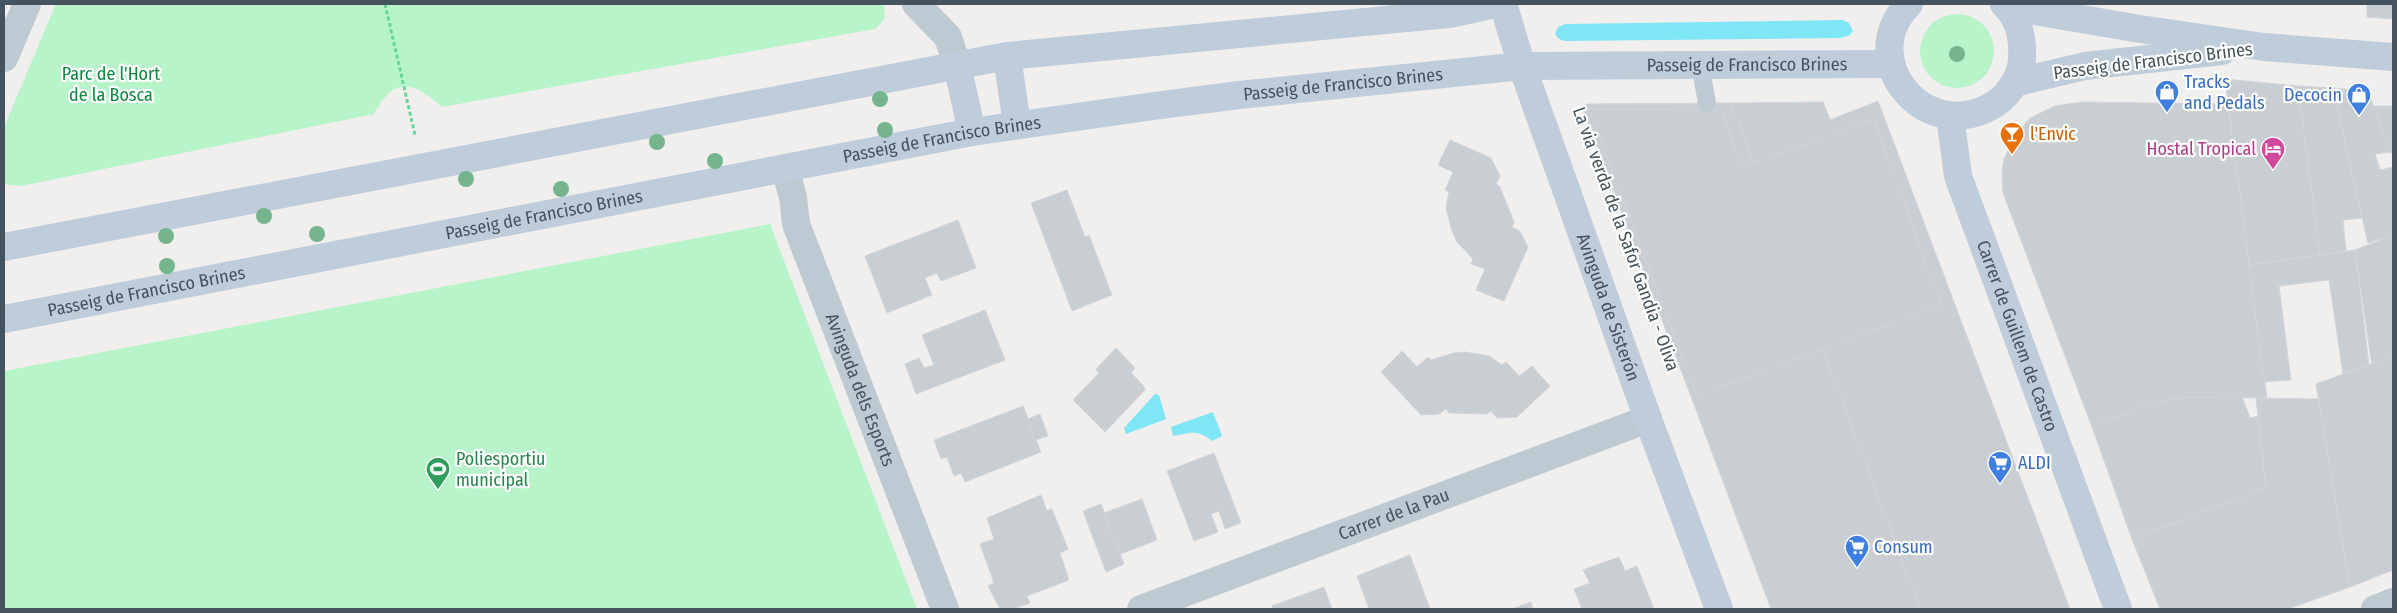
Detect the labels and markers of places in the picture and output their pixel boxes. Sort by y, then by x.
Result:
place label: Tracks and Pedals [2184,71,2265,114]
shop icon: Tracks and Pedals [2154,79,2180,113]
shop icon: Decocin [2346,82,2372,116]
place label: Decocin [2284,84,2342,106]
bar icon: l'Envic [1999,121,2025,155]
place label: l'Envic [2030,123,2076,145]
hotel icon: Hostal Tropical [2260,136,2286,170]
place label: Hostal Tropical [2146,138,2256,160]
place label: Poliesportiu municipal [456,448,545,491]
supermarket icon: ALDI [1987,450,2013,484]
place label: ALDI [2018,452,2051,474]
sports icon: Poliesportiu municipal [425,456,451,490]
supermarket icon: Consum [1844,534,1870,568]
place label: Consum [1874,536,1933,558]

